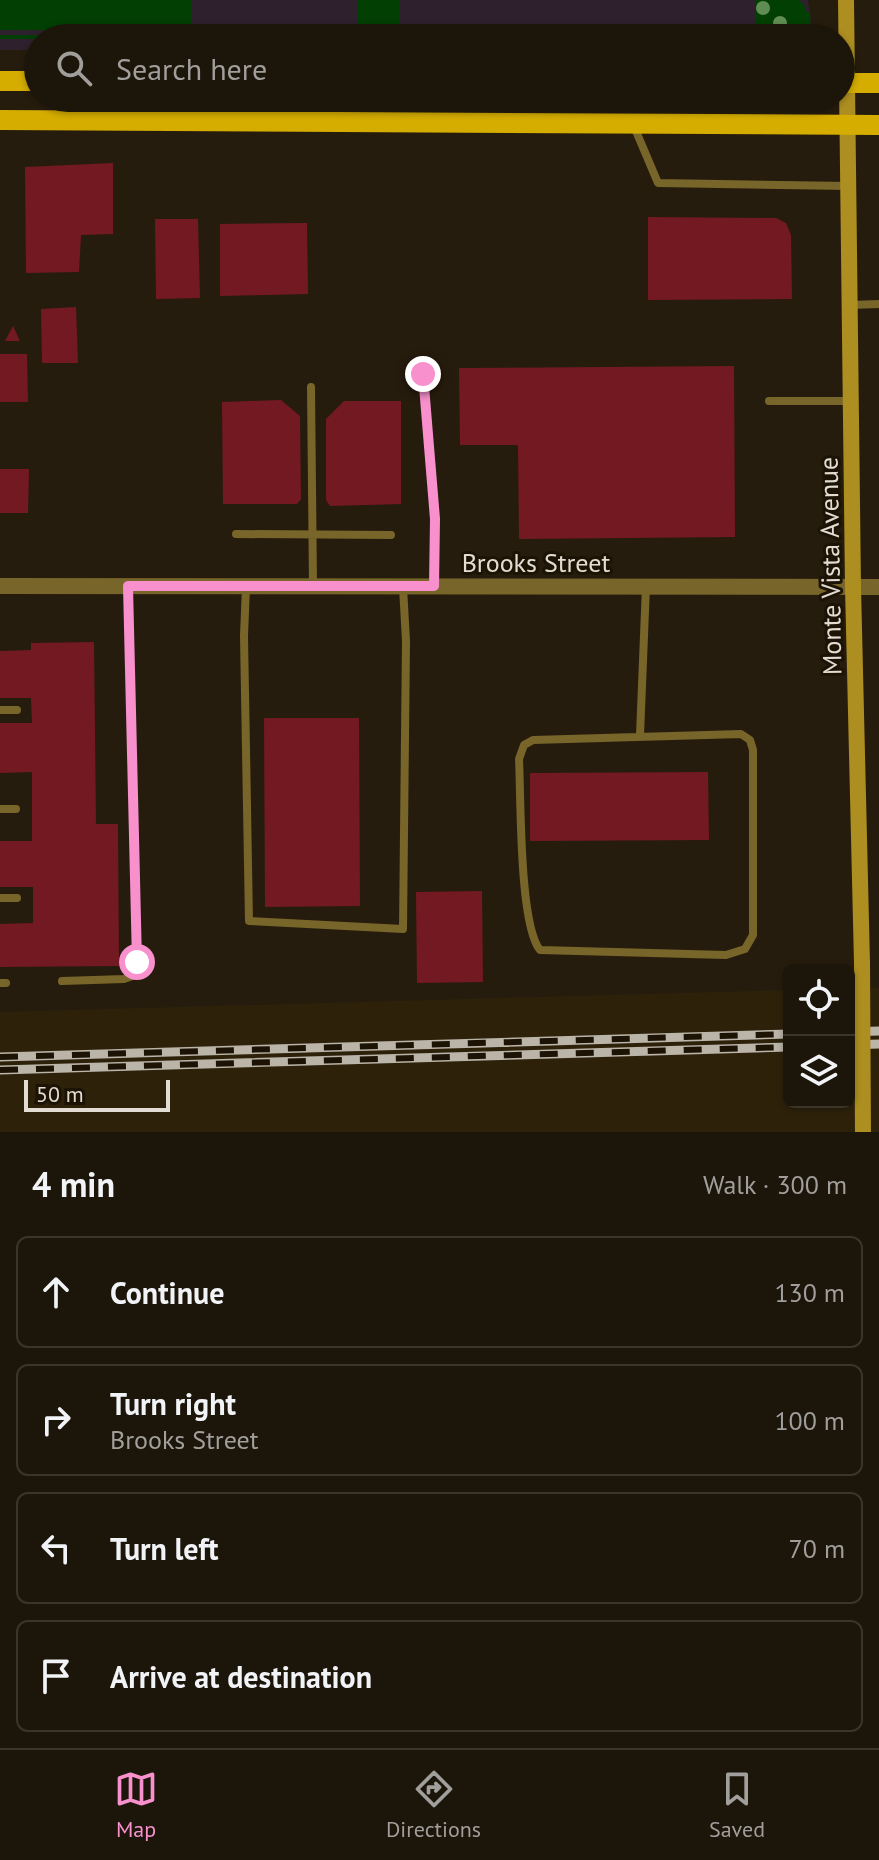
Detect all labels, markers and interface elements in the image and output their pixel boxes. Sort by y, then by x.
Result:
search box [24,24,855,112]
icon: search [52,46,96,90]
text: Search here [116,49,267,88]
route end [405,356,441,392]
street label: Monte Vista Avenue [812,457,848,675]
street label: Brooks Street [462,546,611,579]
route start [119,944,155,980]
map controls [783,964,855,1108]
button: locate [783,964,855,1036]
button: layers [783,1036,855,1108]
scale bar [24,1076,170,1112]
text: 50 m [36,1080,84,1108]
text: 4 min [32,1162,115,1206]
text: Walk · 300 m [703,1168,847,1201]
icon: ahead [34,1270,78,1314]
text: Continue [110,1273,224,1312]
text: 130 m [774,1276,845,1309]
text: Turn right [110,1384,236,1423]
icon: right [34,1398,78,1442]
text: 100 m [774,1404,845,1437]
text: Brooks Street [110,1423,259,1456]
icon: left [34,1526,78,1570]
text: Turn left [110,1529,218,1568]
text: 70 m [789,1532,845,1565]
icon: arrive [34,1654,78,1698]
text: Arrive at destination [110,1657,372,1696]
tab: Map [114,1767,158,1843]
tab: Directions [386,1767,481,1843]
tab: Saved [709,1767,765,1843]

